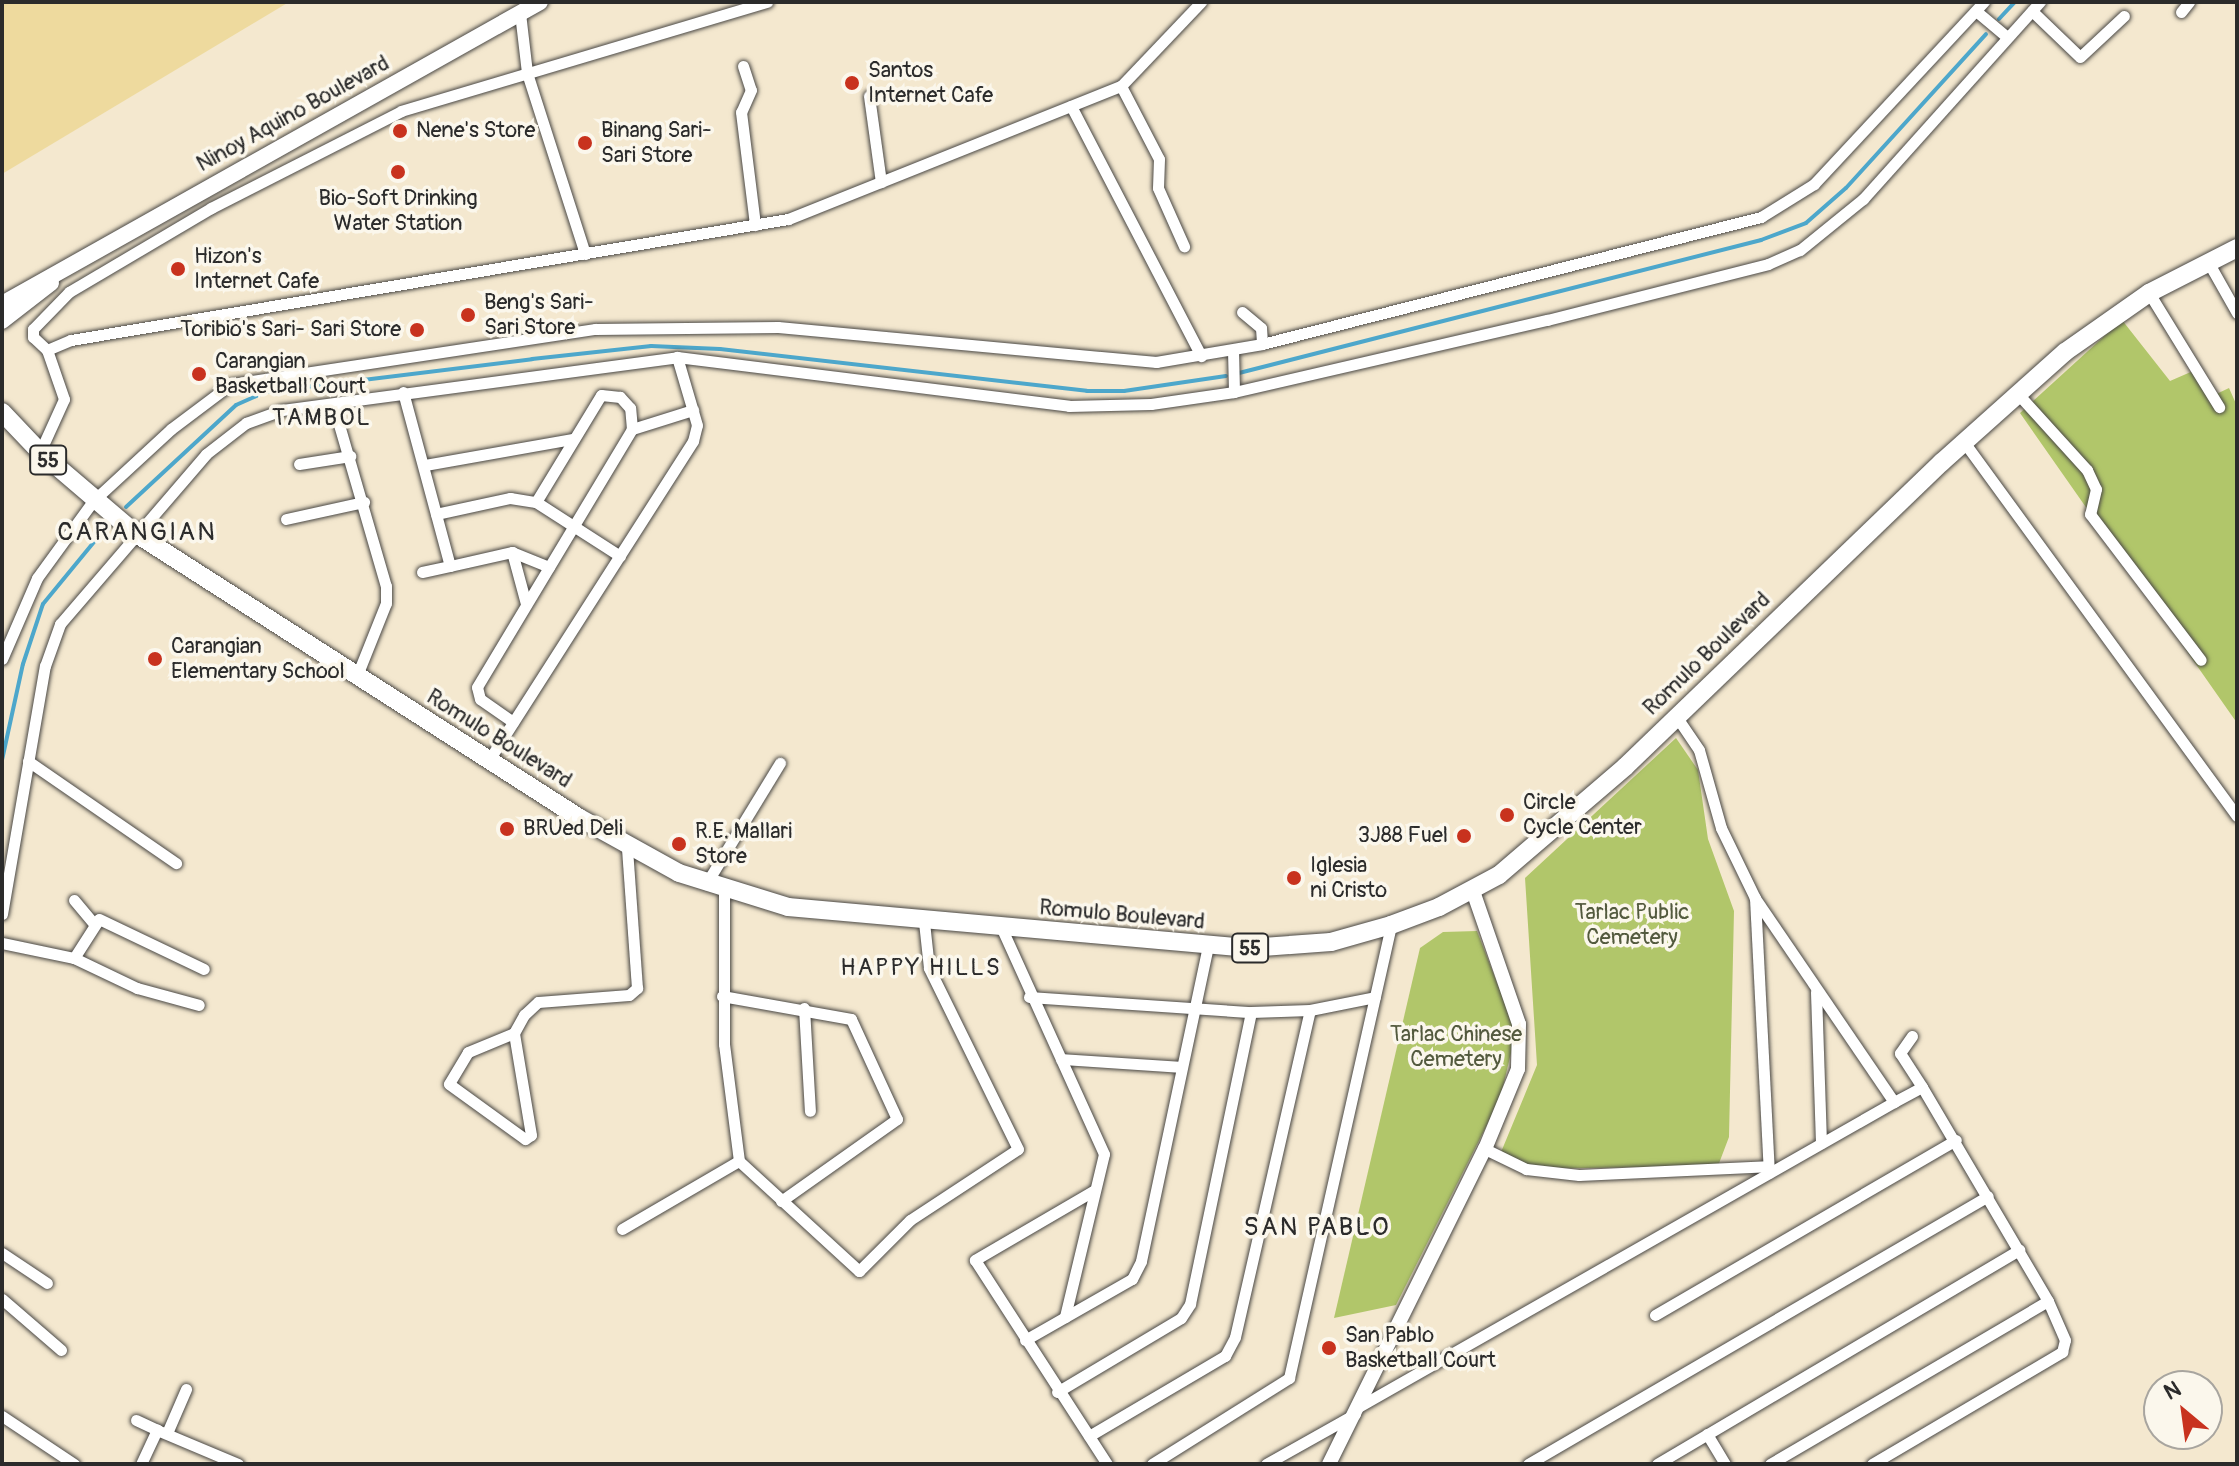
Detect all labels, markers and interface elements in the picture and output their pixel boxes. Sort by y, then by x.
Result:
street label: Ninoy Aquino Boulevard [192,50,394,178]
place label: Santos Internet Cafe [868,57,993,108]
marker: Santos Internet Cafe [843,74,861,92]
place label: Binang Sari- Sari Store [601,117,712,168]
place label: Nene's Store [416,118,535,144]
marker: Nene's Store [391,122,409,140]
marker: Binang Sari- Sari Store [576,134,594,152]
marker: Bio-Soft Drinking Water Station [389,163,407,181]
place label: Bio-Soft Drinking Water Station [319,185,477,236]
place label: Hizon's Internet Cafe [194,243,319,294]
marker: Hizon's Internet Cafe [169,260,187,278]
place label: Beng's Sari- Sari Store [484,289,594,340]
marker: Beng's Sari- Sari Store [459,306,477,324]
place label: Toribio's Sari- Sari Store [180,317,401,343]
marker: Toribio's Sari- Sari Store [408,321,426,339]
place label: Carangian Basketball Court [215,348,366,400]
marker: Carangian Basketball Court [190,365,208,383]
district label: TAMBOL [272,404,372,432]
road number: 55 [28,444,68,476]
district label: CARANGIAN [57,517,217,549]
street label: Romulo Boulevard [1638,587,1776,721]
place label: Carangian Elementary School [171,633,345,684]
marker: Carangian Elementary School [146,650,164,668]
street label: Romulo Boulevard [422,684,576,794]
place label: Circle Cycle Center [1523,789,1642,840]
marker: Circle Cycle Center [1498,806,1516,824]
place label: BRUed Deli [523,816,623,842]
place label: R.E. Mallari Store [695,818,792,870]
marker: BRUed Deli [498,820,516,838]
place label: 3J88 Fuel [1358,823,1448,849]
marker: 3J88 Fuel [1455,827,1473,845]
marker: R.E. Mallari Store [670,835,688,853]
place label: Iglesia ni Cristo [1310,852,1387,904]
marker: Iglesia ni Cristo [1285,869,1303,887]
street label: Romulo Boulevard [1038,895,1206,935]
park label: Tarlac Public Cemetery [1575,899,1689,950]
road number: 55 [1230,932,1270,964]
district label: HAPPY HILLS [840,954,1002,982]
park label: Tarlac Chinese Cemetery [1390,1021,1522,1072]
district label: SAN PABLO [1244,1212,1390,1244]
place label: San Pablo Basketball Court [1345,1322,1496,1374]
marker: San Pablo Basketball Court [1320,1339,1338,1357]
north arrow [2143,1370,2223,1450]
text: N [2159,1375,2186,1407]

